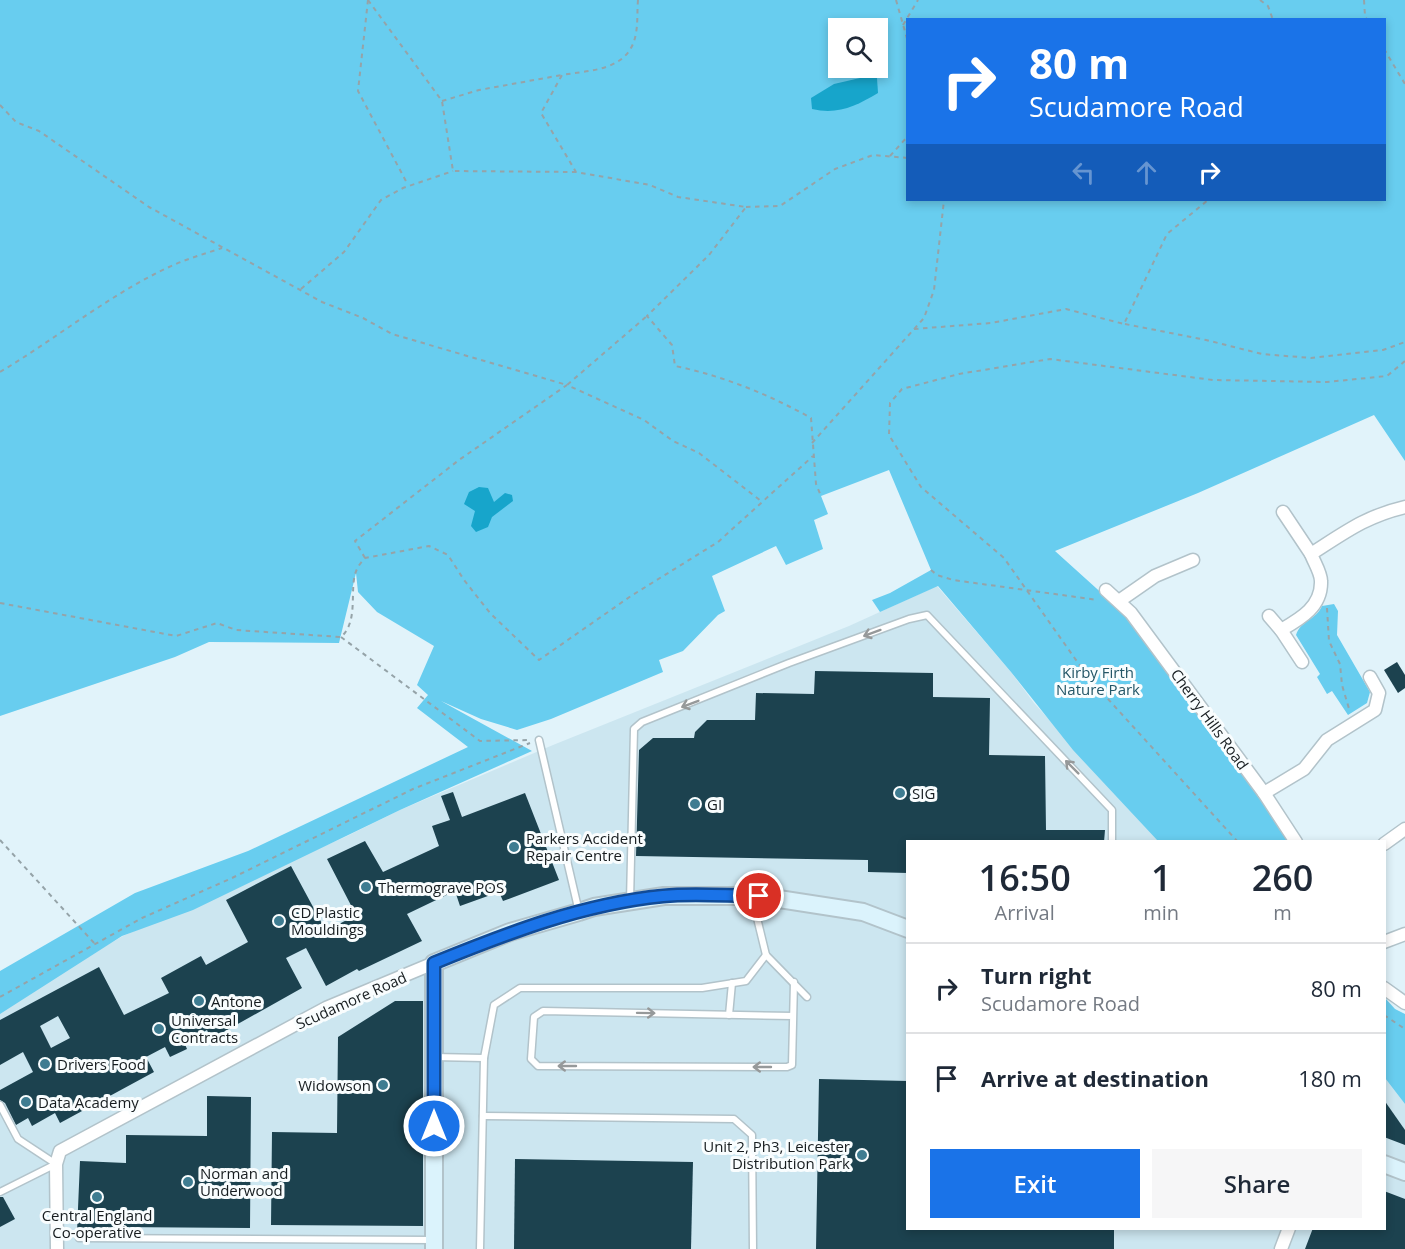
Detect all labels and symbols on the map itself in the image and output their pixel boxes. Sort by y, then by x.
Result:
one-way arrow [863,628,881,639]
park label: Kirby Firth Nature Park [1056,662,1140,699]
street label: Cherry Hills Road [1167,665,1253,773]
one-way arrow [681,699,700,710]
one-way arrow [1064,760,1079,775]
place label: SIG [912,783,935,803]
marker: SIG [893,786,907,800]
place label: GI [707,794,722,814]
marker: GI [688,797,702,811]
place label: Parkers Accident Repair Centre [526,828,643,865]
marker: Parkers Accident Repair Centre [507,840,521,854]
pin [733,870,784,921]
place label: Thermograve POS [378,877,504,897]
marker: Thermograve POS [359,880,373,894]
place label: CD Plastic Mouldings [291,902,364,939]
marker: CD Plastic Mouldings [272,914,286,928]
street label: Scudamore Road [292,967,410,1033]
place label: Antone [211,991,262,1011]
marker: Antone [192,994,206,1008]
one-way arrow [636,1007,656,1019]
place label: Universal Contracts [171,1010,238,1047]
marker: Universal Contracts [152,1022,166,1036]
place label: Drivers Food [57,1054,146,1074]
marker: Drivers Food [38,1057,52,1071]
one-way arrow [557,1060,577,1072]
one-way arrow [752,1061,772,1073]
place label: Widowson [298,1075,371,1095]
marker: Widowson [376,1078,390,1092]
place label: Data Academy [38,1092,139,1112]
position arrow [402,1094,466,1158]
marker: Data Academy [19,1095,33,1109]
place label: Unit 2, Ph3, Leicester Distribution Park [703,1136,850,1173]
marker: Unit 2, Ph3, Leicester Distribution Park [855,1148,869,1162]
place label: Norman and Underwood [200,1163,288,1200]
marker: Norman and Underwood [181,1175,195,1189]
marker: Central England Co-operative [90,1190,104,1204]
place label: Central England Co-operative [42,1205,152,1242]

